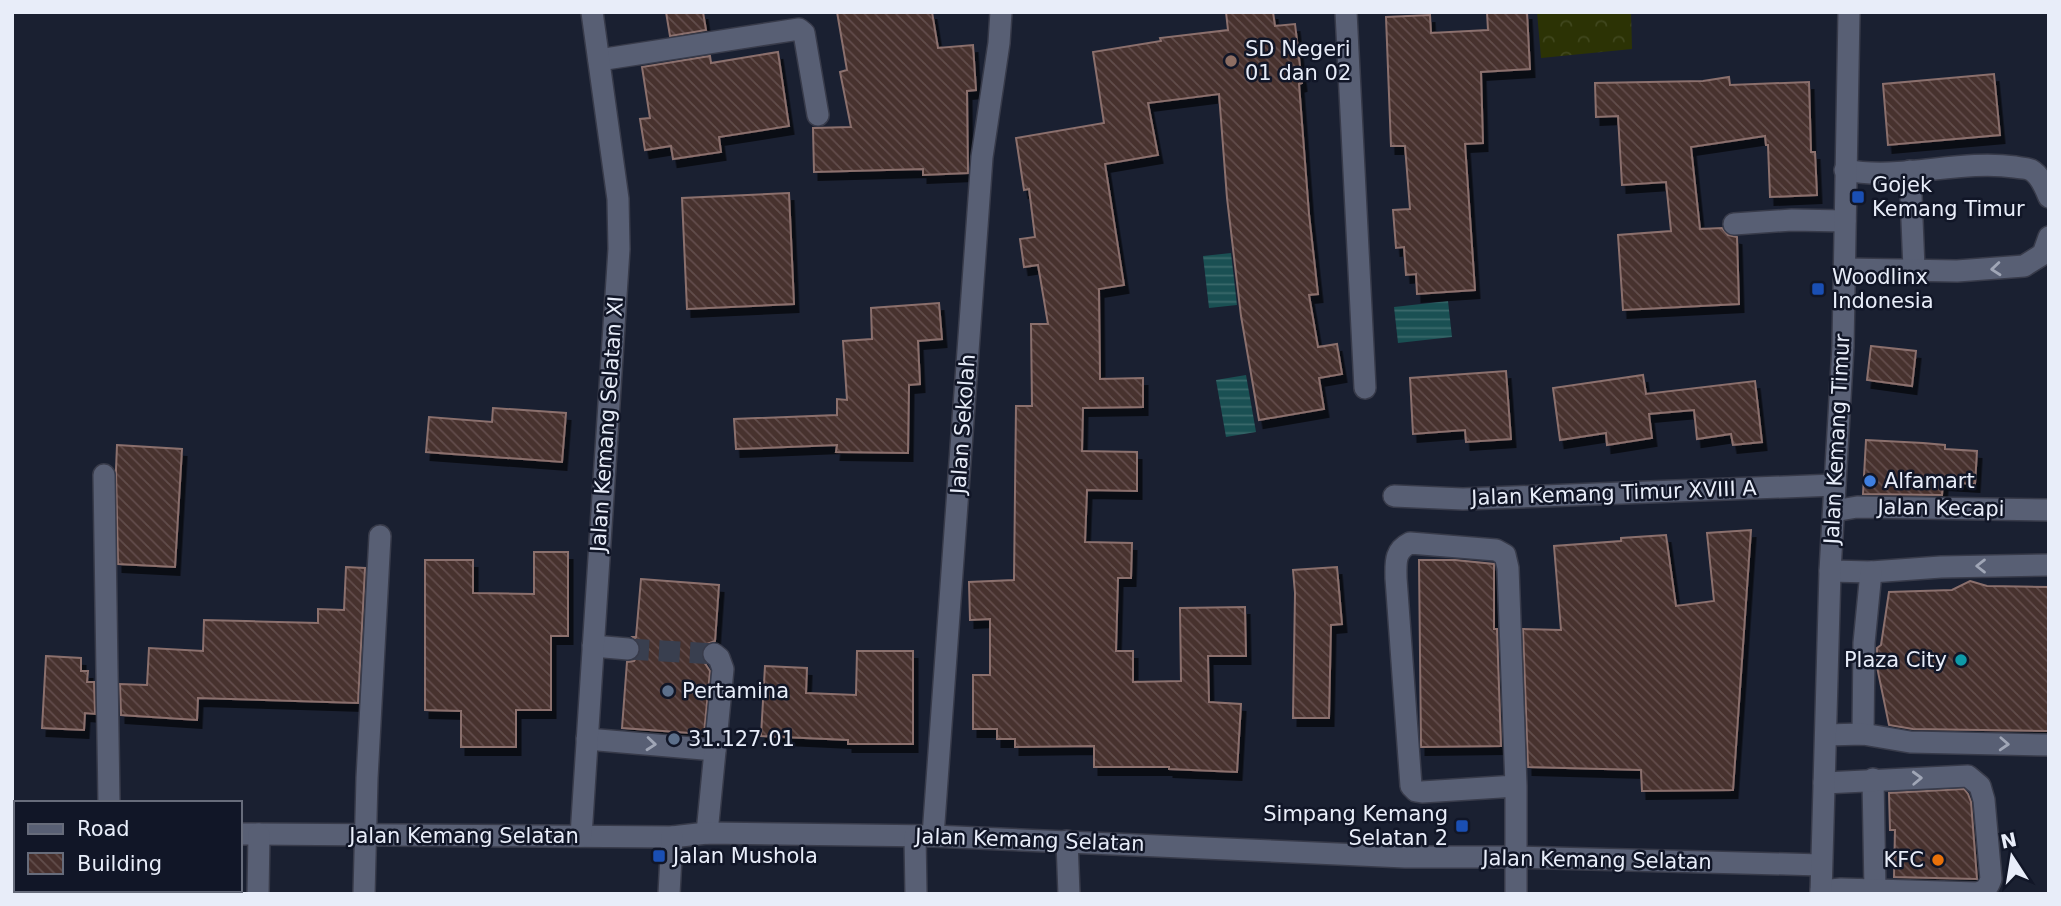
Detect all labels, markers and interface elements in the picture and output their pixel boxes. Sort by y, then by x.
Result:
place label: SD Negeri 01 dan 02 [1245,37,1351,85]
marker: SD Negeri 01 dan 02 [1223,53,1239,69]
place label: Gojek Kemang Timur [1872,173,2025,221]
marker: Gojek Kemang Timur [1850,189,1866,205]
one-way arrow [1990,261,2001,276]
place label: Woodlinx Indonesia [1832,265,1934,313]
marker: Woodlinx Indonesia [1810,281,1826,297]
street label: Jalan Kemang Selatan XI [586,295,628,555]
street label: Jalan Kemang Timur [1819,333,1855,547]
street label: Jalan Sekolah [946,353,980,497]
place label: Alfamart [1884,469,1975,493]
marker: Alfamart [1862,473,1878,489]
street label: Jalan Kemang Timur XVIII A [1469,476,1758,510]
street label: Jalan Kecapi [1875,495,2005,521]
one-way arrow [1975,558,1985,574]
place label: Plaza City [1844,648,1947,672]
marker: Plaza City [1953,652,1969,668]
place label: Pertamina [682,679,789,703]
marker: Pertamina [660,683,676,699]
place label: 31.127.01 [688,727,795,751]
marker: 31.127.01 [666,731,682,747]
one-way arrow [646,736,657,751]
one-way arrow [1999,737,2010,752]
one-way arrow [1911,770,1922,785]
legend [14,801,242,892]
place label: Simpang Kemang Selatan 2 [1263,802,1448,850]
text: Road [77,817,130,841]
marker: Simpang Kemang Selatan 2 [1454,818,1470,834]
north arrow [1977,822,2047,892]
street label: Jalan Kemang Selatan [347,824,579,848]
street label: Jalan Kemang Selatan [913,824,1145,856]
text: N [1998,828,2019,853]
place label: Jalan Mushola [671,844,818,868]
street label: Jalan Kemang Selatan [1480,846,1712,874]
marker: Jalan Mushola [651,848,667,864]
place label: KFC [1883,848,1924,872]
text: Building [77,852,162,876]
marker: KFC [1930,852,1946,868]

